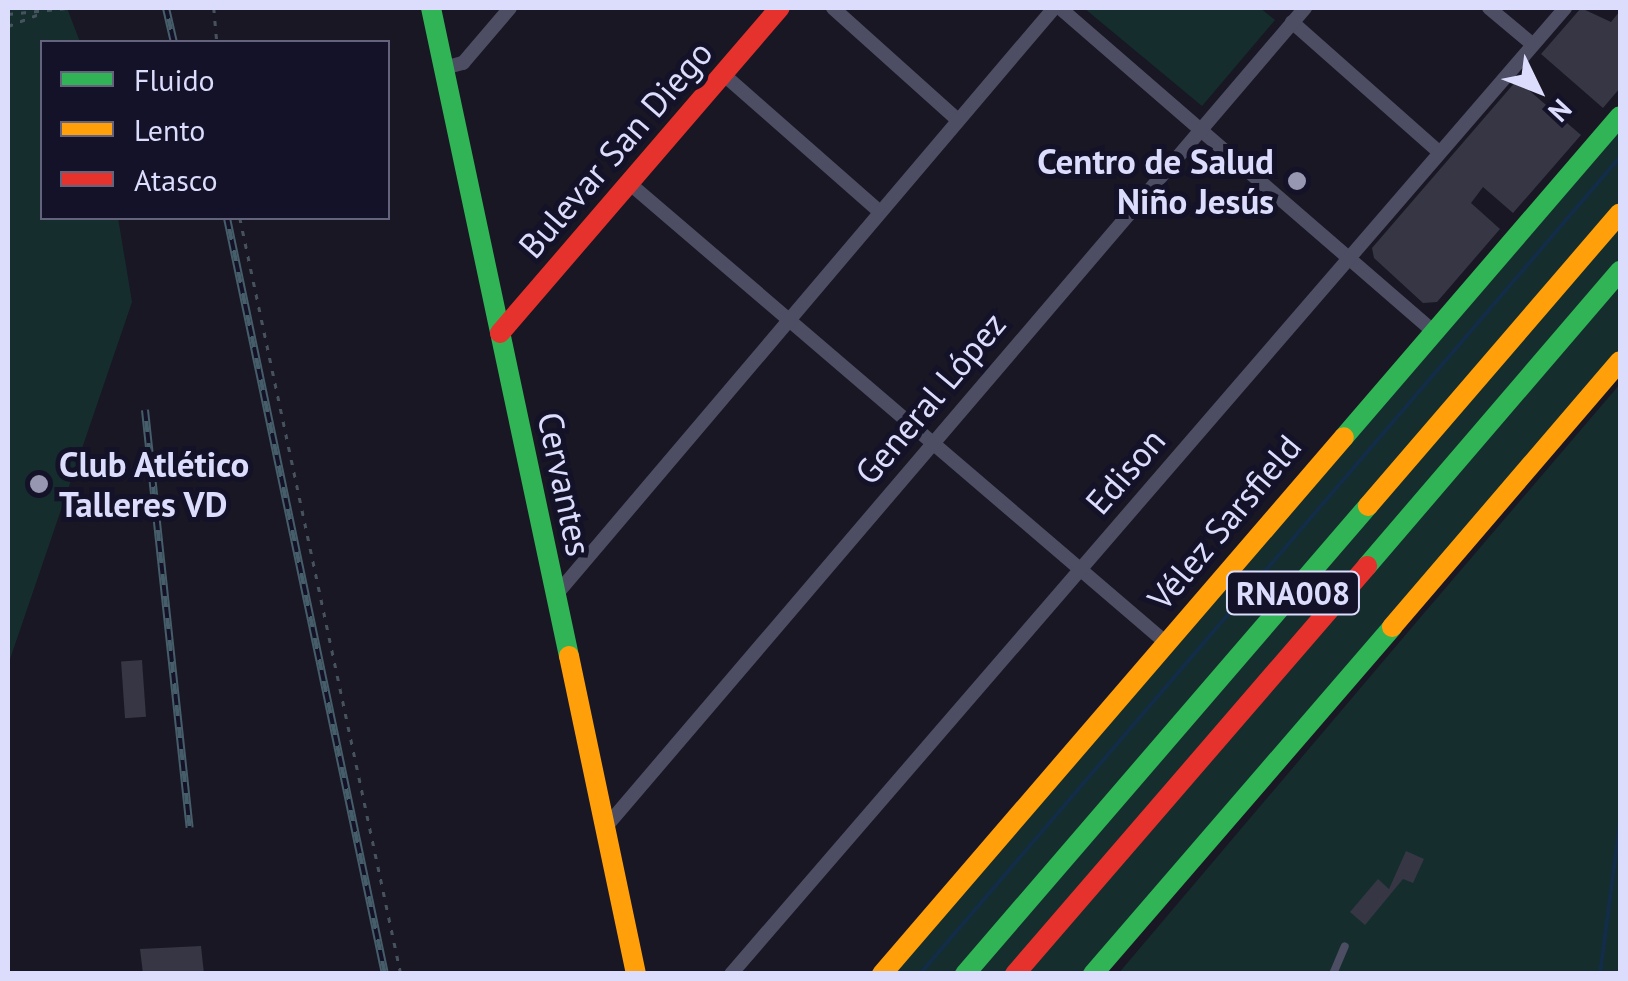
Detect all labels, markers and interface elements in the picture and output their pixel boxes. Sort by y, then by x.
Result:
street label: Bulevar San Diego [509,32,721,266]
legend [40,40,390,220]
north arrow [1488,40,1588,140]
text: Fluido [134,60,215,99]
text: N [1540,91,1580,130]
text: Lento [134,110,205,149]
place label: Centro de Salud Niño Jesús [1037,140,1274,222]
text: Atasco [134,160,218,199]
marker: Centro de Salud Niño Jesús [1284,168,1310,194]
street label: General López [846,303,1014,493]
street label: Cervantes [529,408,601,560]
street label: Edison [1076,420,1174,522]
street label: Vélez Sarsfield [1138,426,1310,618]
place label: Club Atlético Talleres VD [59,443,251,525]
marker: Club Atlético Talleres VD [28,473,50,495]
road number: RNA008 [1226,566,1360,620]

